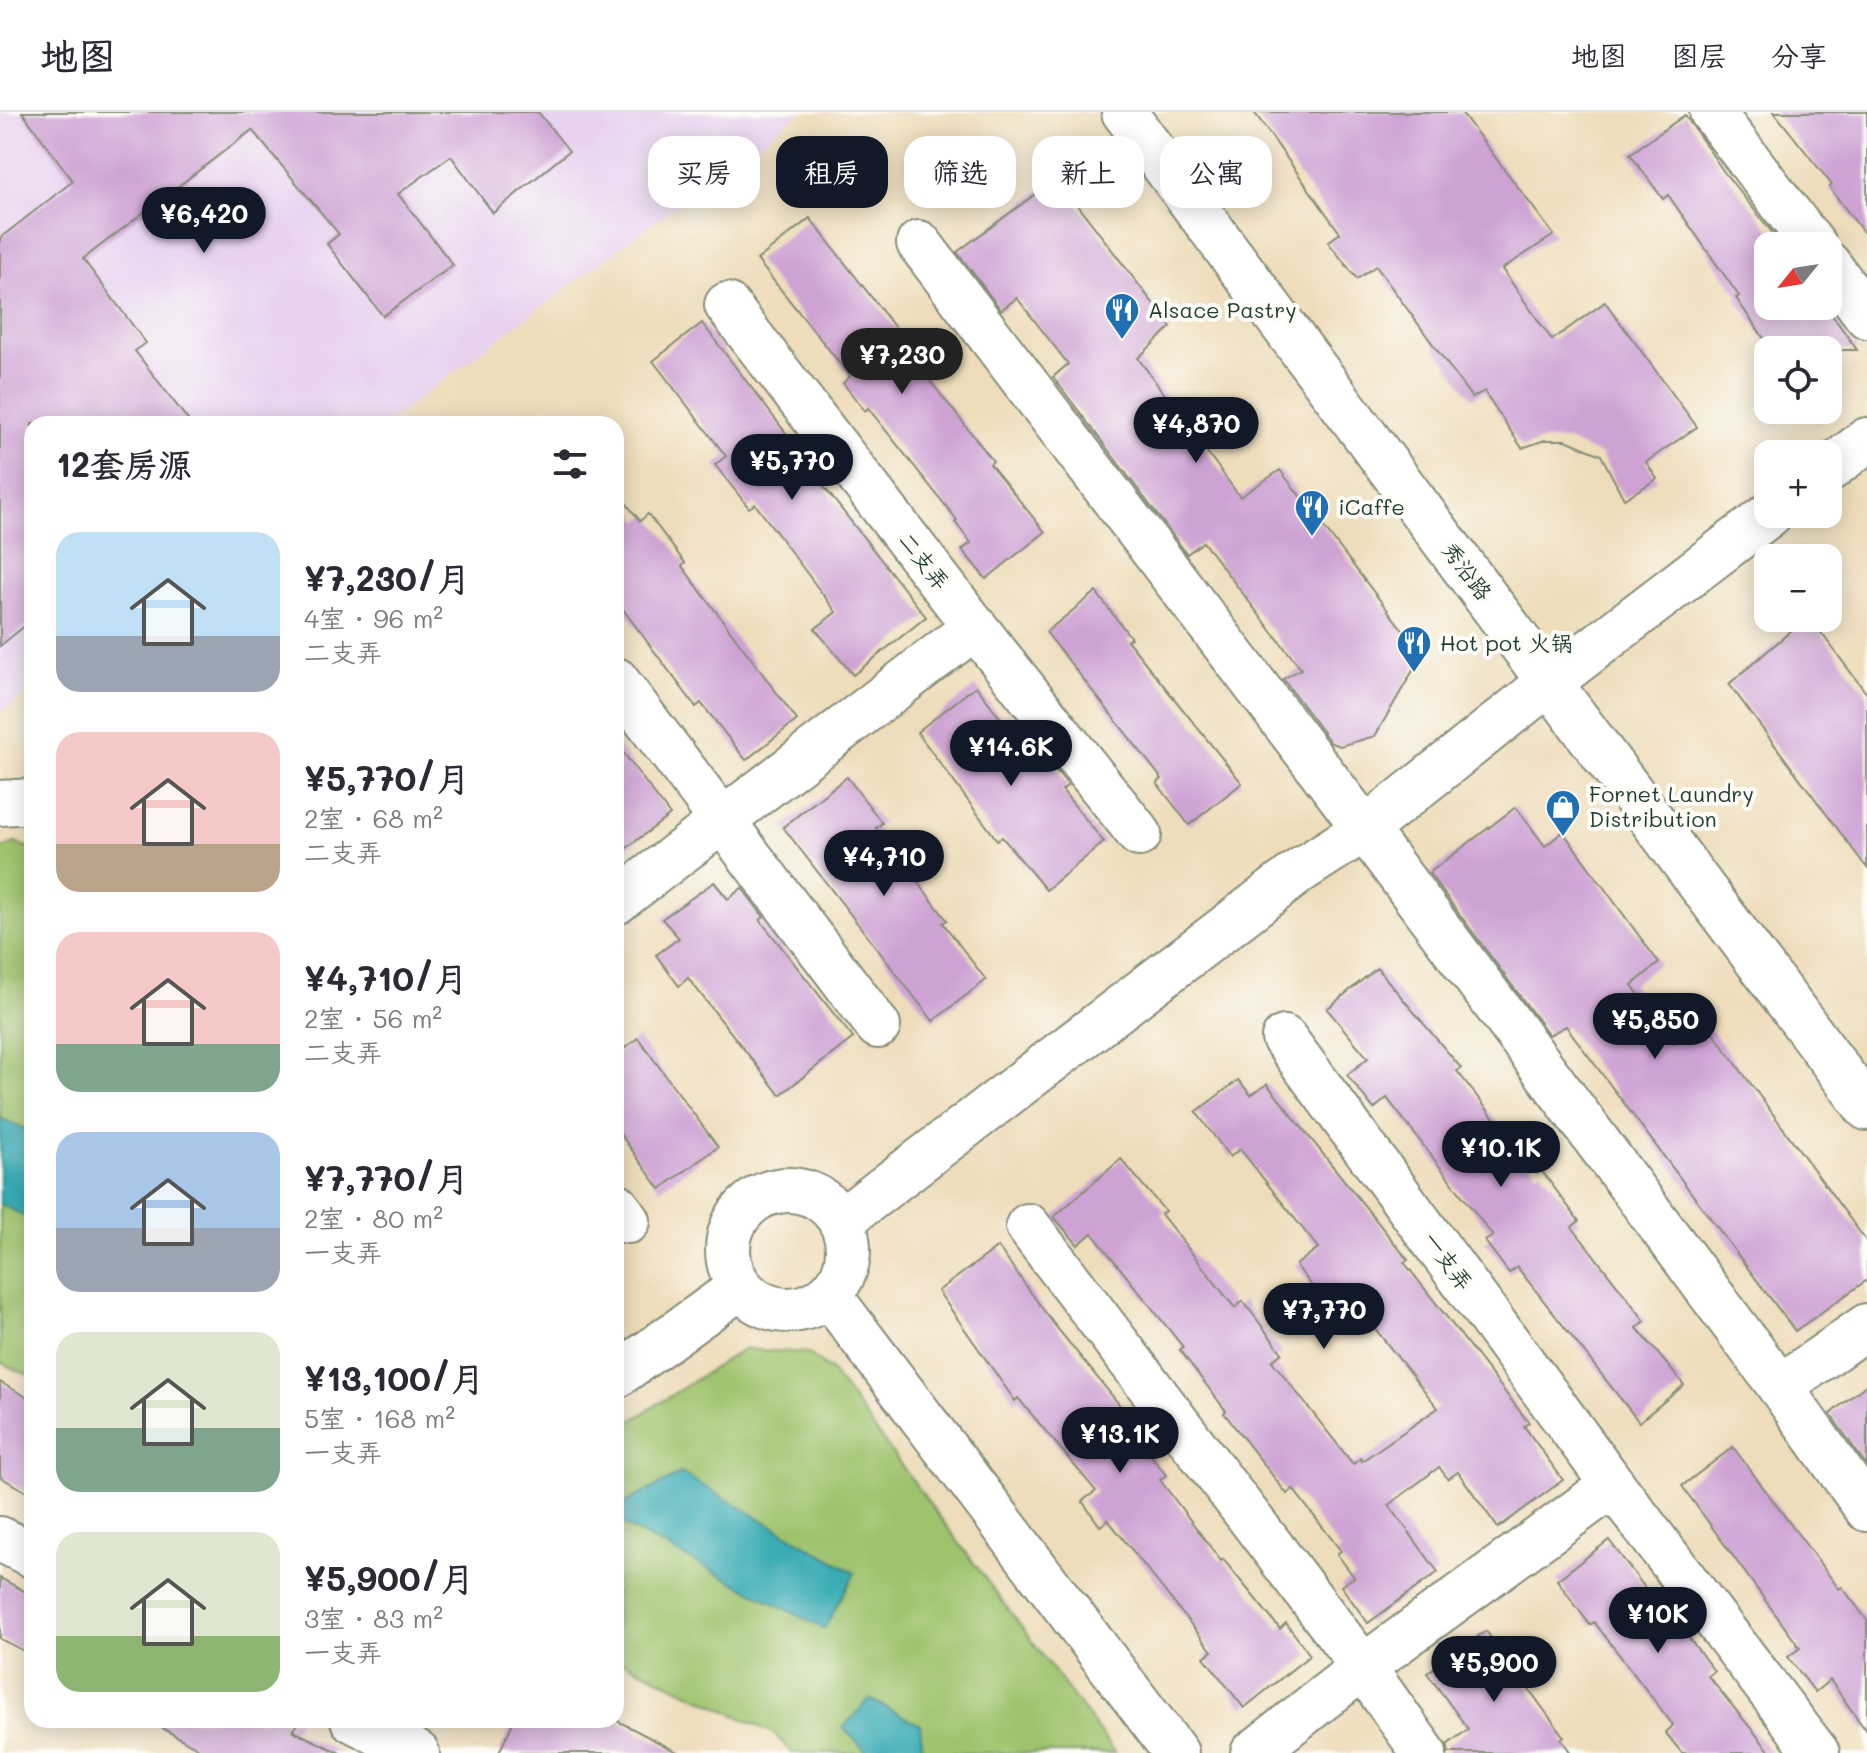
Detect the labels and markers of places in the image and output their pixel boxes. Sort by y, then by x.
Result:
pin: ¥6,420 [139,187,269,255]
restaurant icon: Alsace Pastry [1103,291,1141,341]
place label: Alsace Pastry [1148,295,1297,324]
pin: ¥7,230 [837,328,967,396]
pin: ¥4,870 [1131,397,1261,465]
pin: ¥5,770 [727,434,857,502]
restaurant icon: iCaffe [1293,488,1331,538]
place label: iCaffe [1338,492,1405,521]
restaurant icon: Hot pot 火锅 [1395,624,1433,674]
place label: Hot pot 火锅 [1440,628,1573,657]
pin: ¥14.6K [946,720,1076,788]
place label: Fornet Laundry Distribution [1589,779,1754,833]
shop icon: Fornet Laundry Distribution [1544,788,1582,838]
pin: ¥4,710 [819,830,949,898]
pin: ¥5,850 [1590,993,1720,1061]
pin: ¥10.1K [1436,1121,1566,1189]
pin: ¥7,770 [1259,1283,1389,1351]
pin: ¥13.1K [1055,1407,1185,1475]
pin: ¥10K [1611,1587,1705,1655]
pin: ¥5,900 [1429,1636,1559,1704]

